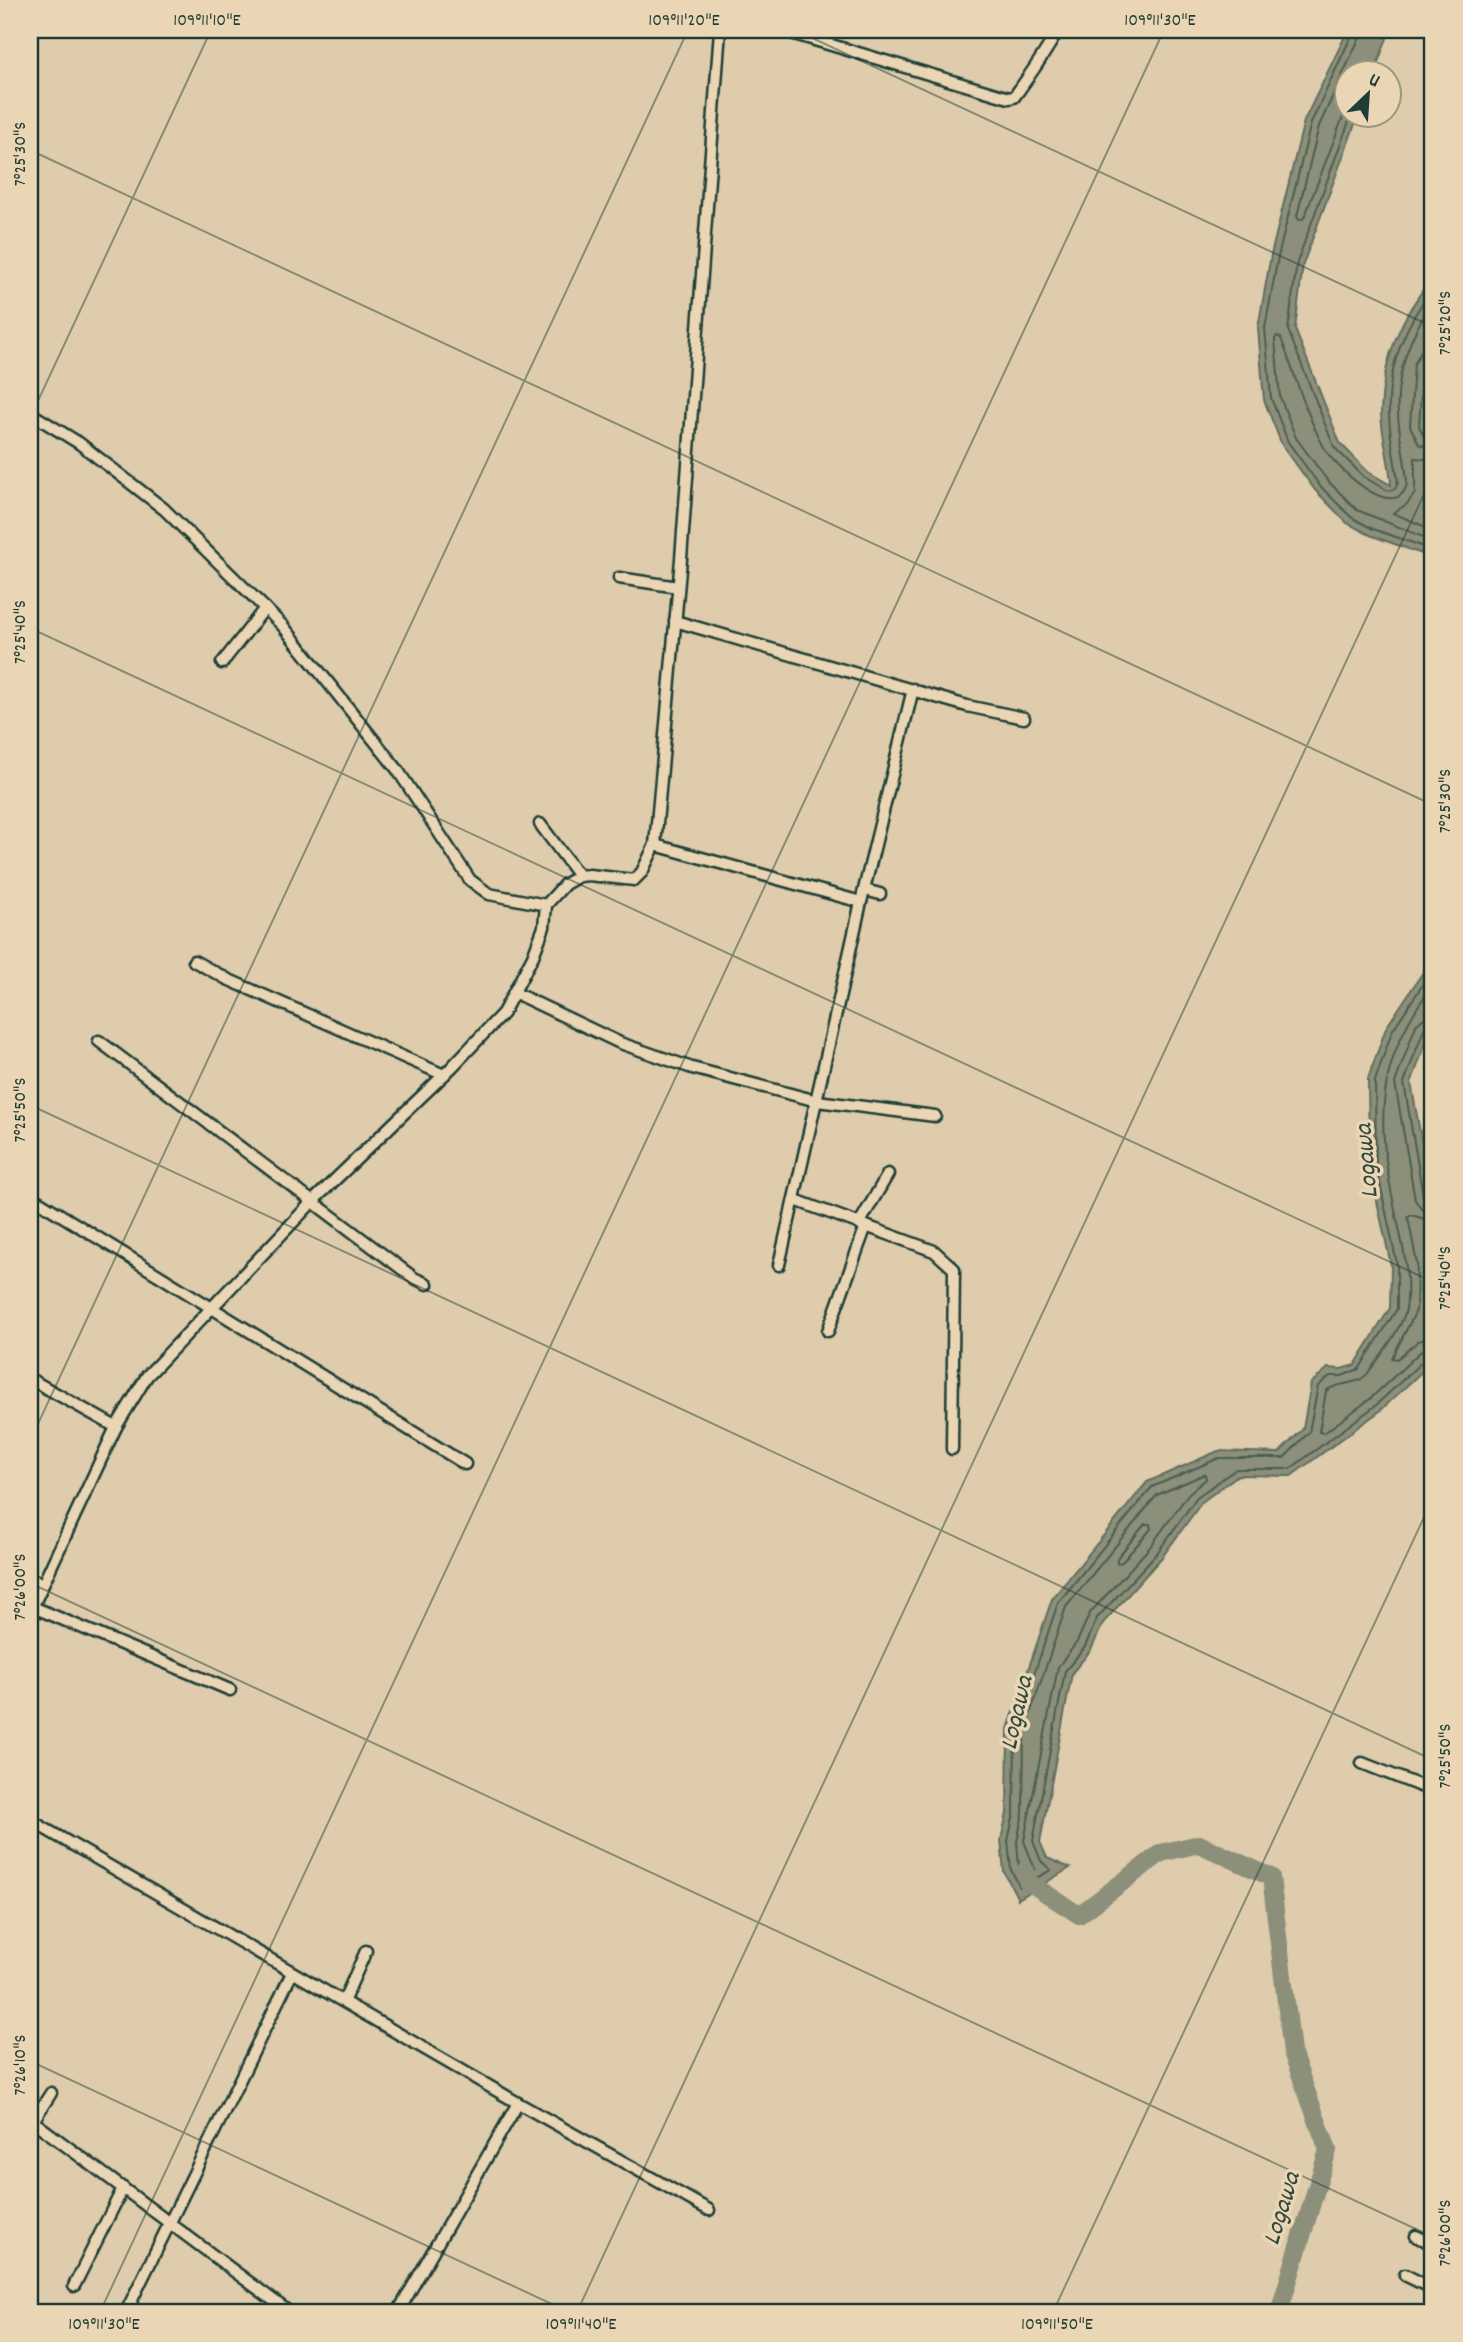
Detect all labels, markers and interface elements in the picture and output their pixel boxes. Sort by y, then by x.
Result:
text: 109°11'10"E [173,9,241,34]
text: 109°11'20"E [648,9,720,34]
text: 109°11'30"E [1124,9,1196,34]
north arrow [1334,60,1404,130]
text: U [1364,68,1384,96]
text: 7°25'30"S [9,122,34,186]
text: 7°25'20"S [1434,291,1459,355]
text: 7°25'40"S [9,600,34,664]
text: 7°25'30"S [1434,769,1459,833]
text: 7°25'50"S [9,1077,34,1142]
water label: Logawa [1346,1120,1390,1200]
text: 7°25'40"S [1434,1246,1459,1310]
text: 7°26'00"S [9,1554,34,1620]
water label: Logawa [992,1671,1045,1754]
text: 7°25'50"S [1434,1723,1459,1788]
text: 7°26'10"S [9,2034,34,2096]
water label: Logawa [1254,2166,1312,2250]
text: 7°26'00"S [1434,2200,1459,2266]
text: 109°11'30"E [68,2313,140,2338]
text: 109°11'40"E [545,2313,617,2338]
text: 109°11'50"E [1021,2313,1093,2338]

